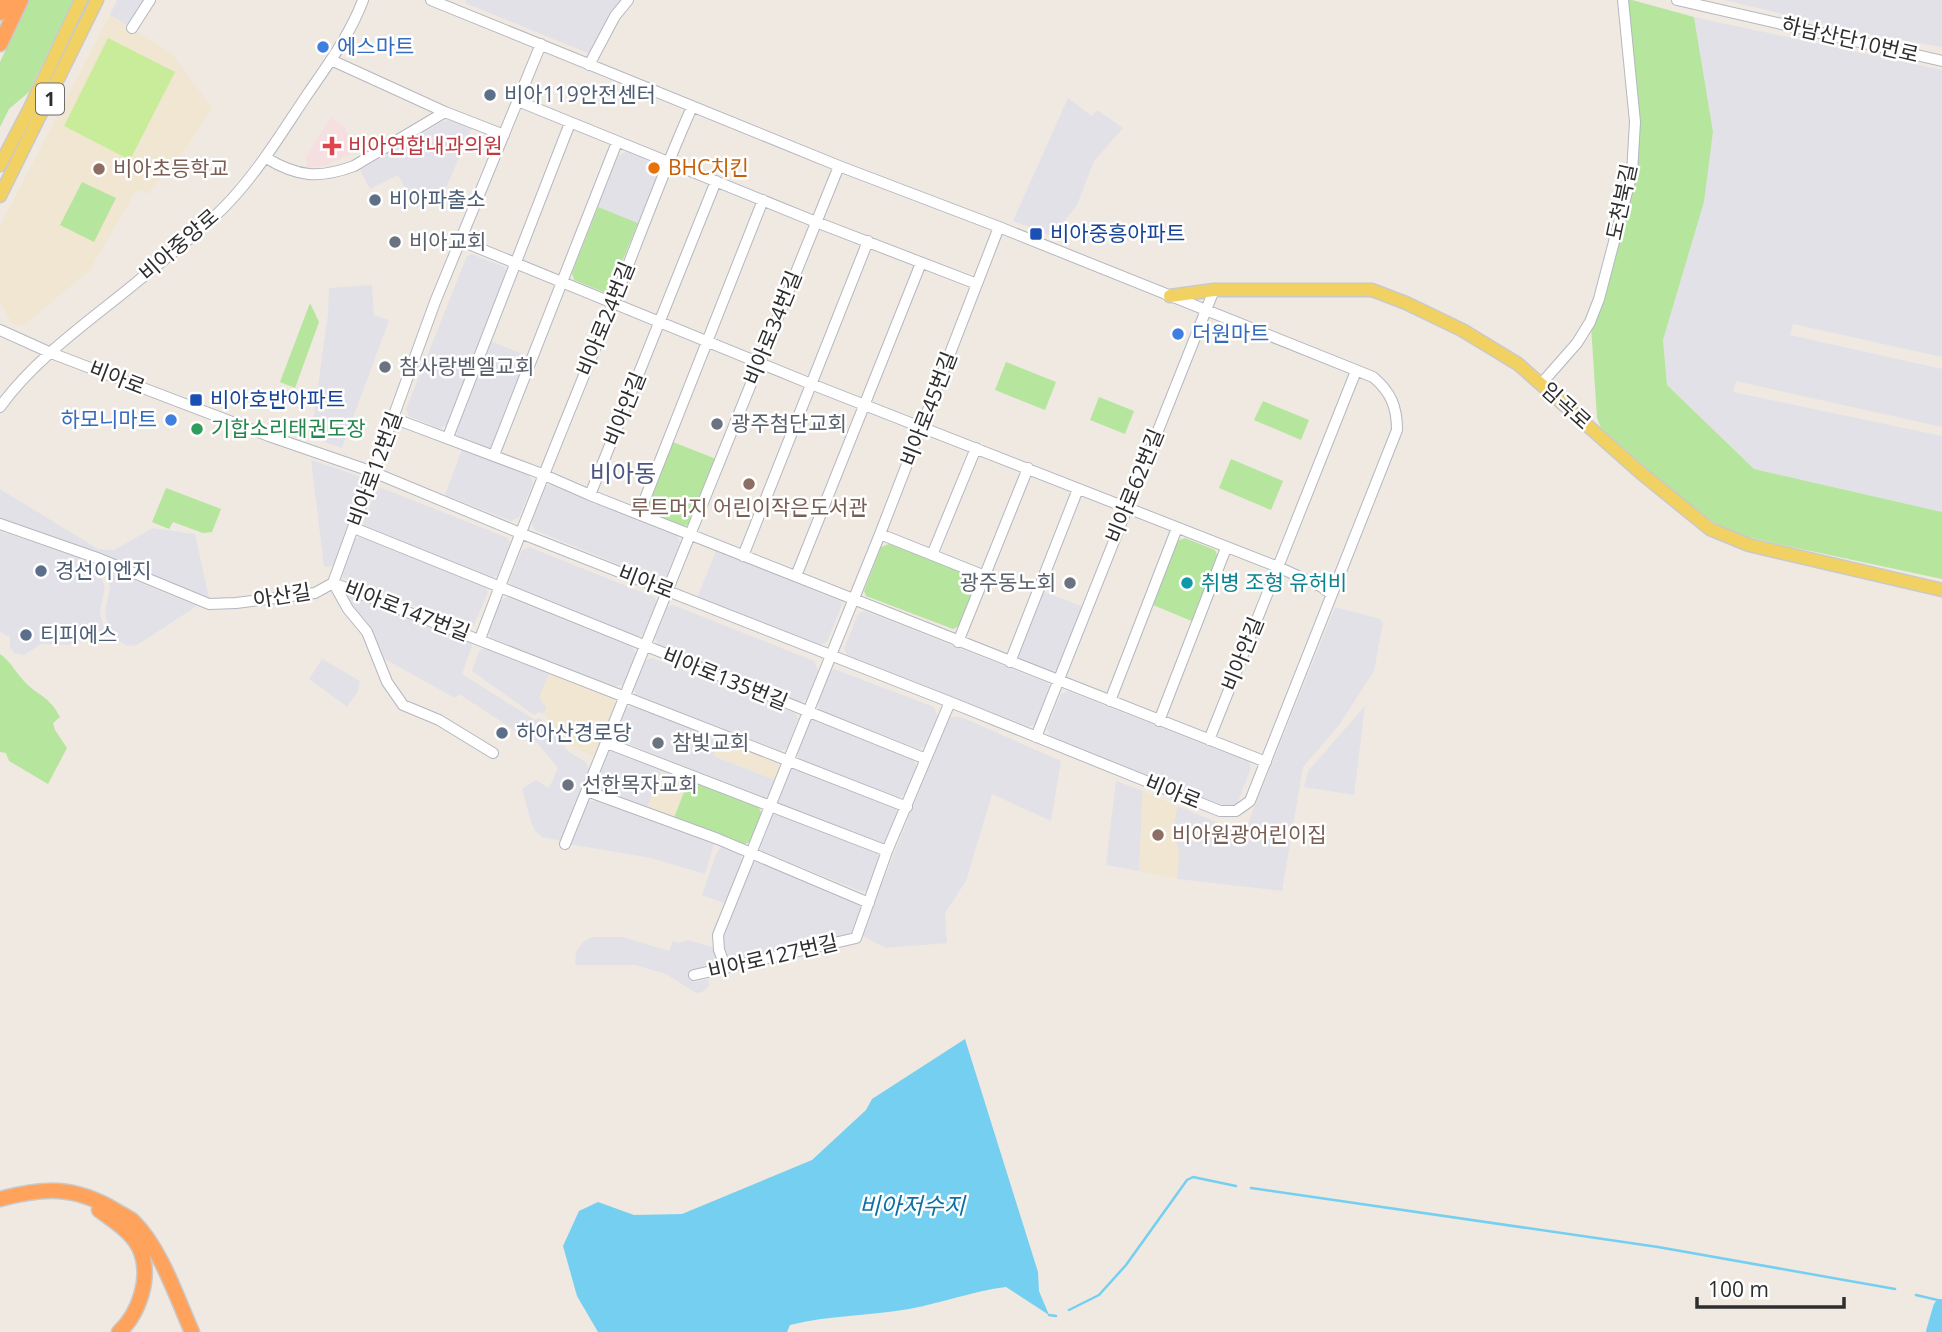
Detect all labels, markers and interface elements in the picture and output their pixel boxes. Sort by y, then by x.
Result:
street label: 하남산단10번로 [1779,10,1922,68]
place label: 에스마트 [337,32,414,60]
marker: 에스마트 [315,39,331,55]
place label: 비아119안전센터 [504,80,656,108]
road number: 1 [36,83,64,114]
marker: 비아119안전센터 [482,87,498,103]
place label: 비아연합내과의원 [348,131,503,159]
marker: 비아연합내과의원 [322,136,342,156]
place label: BHC치킨 [668,153,749,181]
place label: 비아초등학교 [113,154,229,182]
marker: BHC치킨 [646,160,662,176]
marker: 비아초등학교 [91,161,107,177]
street label: 도천북길 [1599,161,1643,242]
place label: 비아파출소 [389,185,486,213]
marker: 비아파출소 [367,192,383,208]
street label: 비아중앙로 [133,202,224,287]
place label: 비아중흥아파트 [1050,219,1185,247]
marker: 비아중흥아파트 [1028,226,1044,242]
place label: 비아교회 [409,227,486,255]
marker: 비아교회 [387,234,403,250]
street label: 비아로24번길 [569,257,641,380]
street label: 비아로34번길 [736,266,808,389]
place label: 더원마트 [1192,319,1269,347]
marker: 더원마트 [1170,326,1186,342]
street label: 비아로45번길 [893,347,963,470]
place label: 참사랑벧엘교회 [399,352,534,380]
street label: 비아로 [85,354,149,401]
marker: 참사랑벧엘교회 [377,359,393,375]
street label: 비아안길 [597,368,652,450]
street label: 임곡로 [1536,375,1598,435]
place label: 비아호반아파트 [210,385,345,413]
marker: 비아호반아파트 [188,392,204,408]
place label: 하모니마트 [60,405,157,433]
street label: 비아로12번길 [340,407,408,530]
place label: 광주첨단교회 [731,409,847,437]
marker: 하모니마트 [163,412,179,428]
place label: 기합소리태권도장 [211,414,366,442]
marker: 광주첨단교회 [709,416,725,432]
marker: 기합소리태권도장 [189,421,205,437]
street label: 비아로62번길 [1098,424,1170,547]
district label: 비아동 [590,456,656,489]
marker: 루트머지 어린이작은도서관 [741,476,757,492]
place label: 루트머지 어린이작은도서관 [630,493,868,521]
place label: 경선이엔지 [55,556,152,584]
street label: 비아로 [614,558,678,605]
marker: 경선이엔지 [33,563,49,579]
place label: 광주동노회 [959,568,1056,596]
place label: 취병 조형 유허비 [1201,568,1347,596]
street label: 비아로147번길 [340,573,474,647]
marker: 광주동노회 [1062,575,1078,591]
marker: 취병 조형 유허비 [1179,575,1195,591]
street label: 아산길 [251,577,313,613]
street label: 비아안길 [1215,613,1270,695]
place label: 티피에스 [40,620,117,648]
marker: 티피에스 [18,627,34,643]
street label: 비아로135번길 [659,640,792,716]
place label: 하아산경로당 [516,718,632,746]
marker: 하아산경로당 [494,725,510,741]
place label: 참빛교회 [672,728,749,756]
marker: 참빛교회 [650,735,666,751]
street label: 비아로 [1141,767,1205,815]
place label: 선한목자교회 [582,770,698,798]
marker: 선한목자교회 [560,777,576,793]
place label: 비아원광어린이집 [1172,820,1327,848]
marker: 비아원광어린이집 [1150,827,1166,843]
street label: 비아로127번길 [705,927,841,985]
water label: 비아저수지 [859,1189,967,1221]
scale bar [1697,1266,1844,1310]
text: 100 m [1708,1275,1769,1303]

